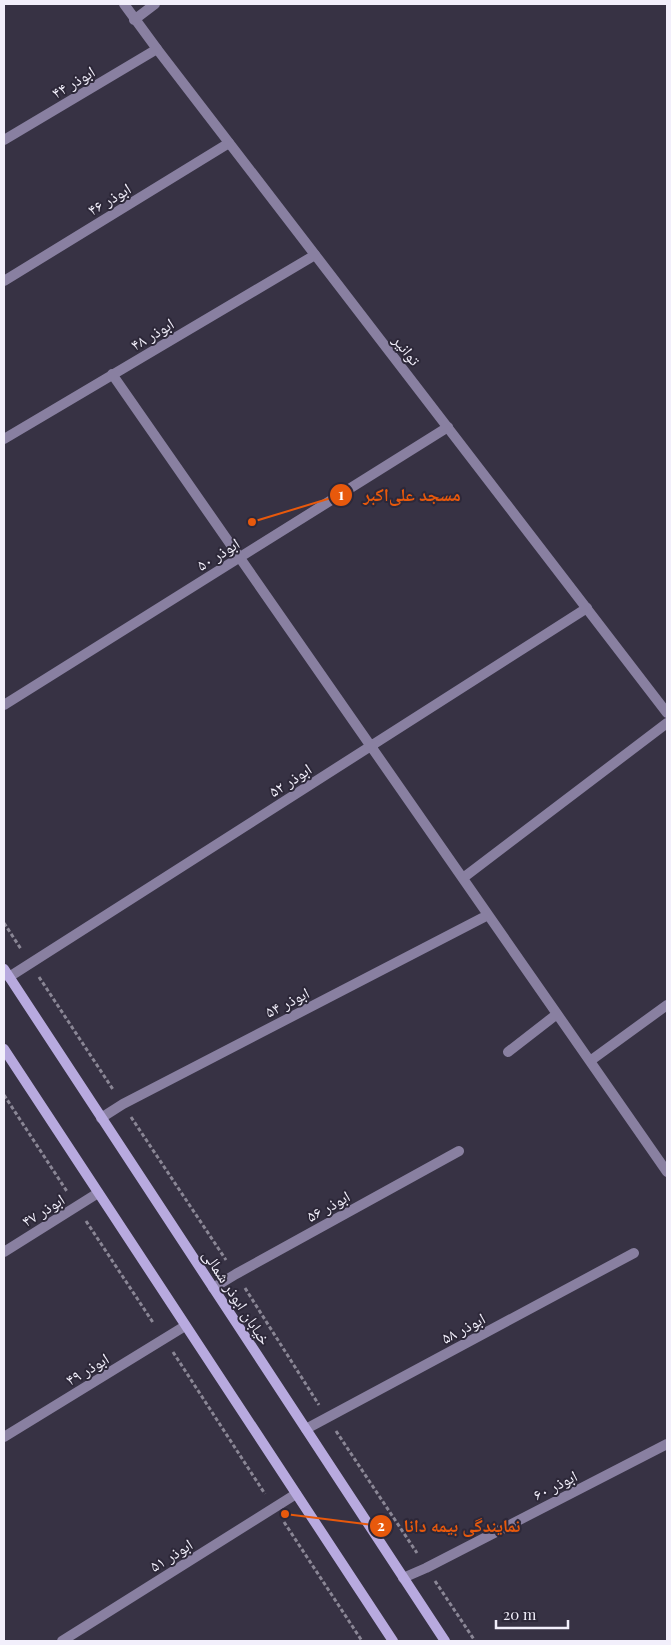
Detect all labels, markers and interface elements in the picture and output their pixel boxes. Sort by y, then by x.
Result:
street label: ابوذر ۴۴ [47,61,98,103]
street label: ابوذر ۴۶ [83,178,134,220]
street label: ابوذر ۴۸ [126,313,177,355]
street label: توانیر [388,329,426,370]
callout: مسجد علی‌اکبر [329,478,471,511]
text: مسجد علی‌اکبر [362,482,461,506]
text: 1 [338,484,344,504]
street label: ابوذر ۵۰ [192,532,243,575]
street label: ابوذر ۵۲ [264,758,315,801]
street label: ابوذر ۵۴ [261,982,312,1022]
street label: ابوذر ۵۶ [302,1185,353,1226]
street label: ابوذر ۴۷ [17,1188,68,1231]
street label: خیابان ابوذر شمالی [198,1245,276,1349]
street label: ابوذر ۵۸ [437,1307,488,1348]
street label: ابوذر ۴۹ [61,1348,112,1390]
street label: ابوذر ۶۰ [529,1465,580,1505]
callout: نمایندگی بیمه دانا [369,1510,531,1543]
text: نمایندگی بیمه دانا [404,1513,520,1537]
text: 2 [377,1515,385,1535]
street label: ابوذر ۵۱ [145,1533,196,1576]
scale bar [496,1598,568,1630]
text: 20 m [503,1604,537,1624]

